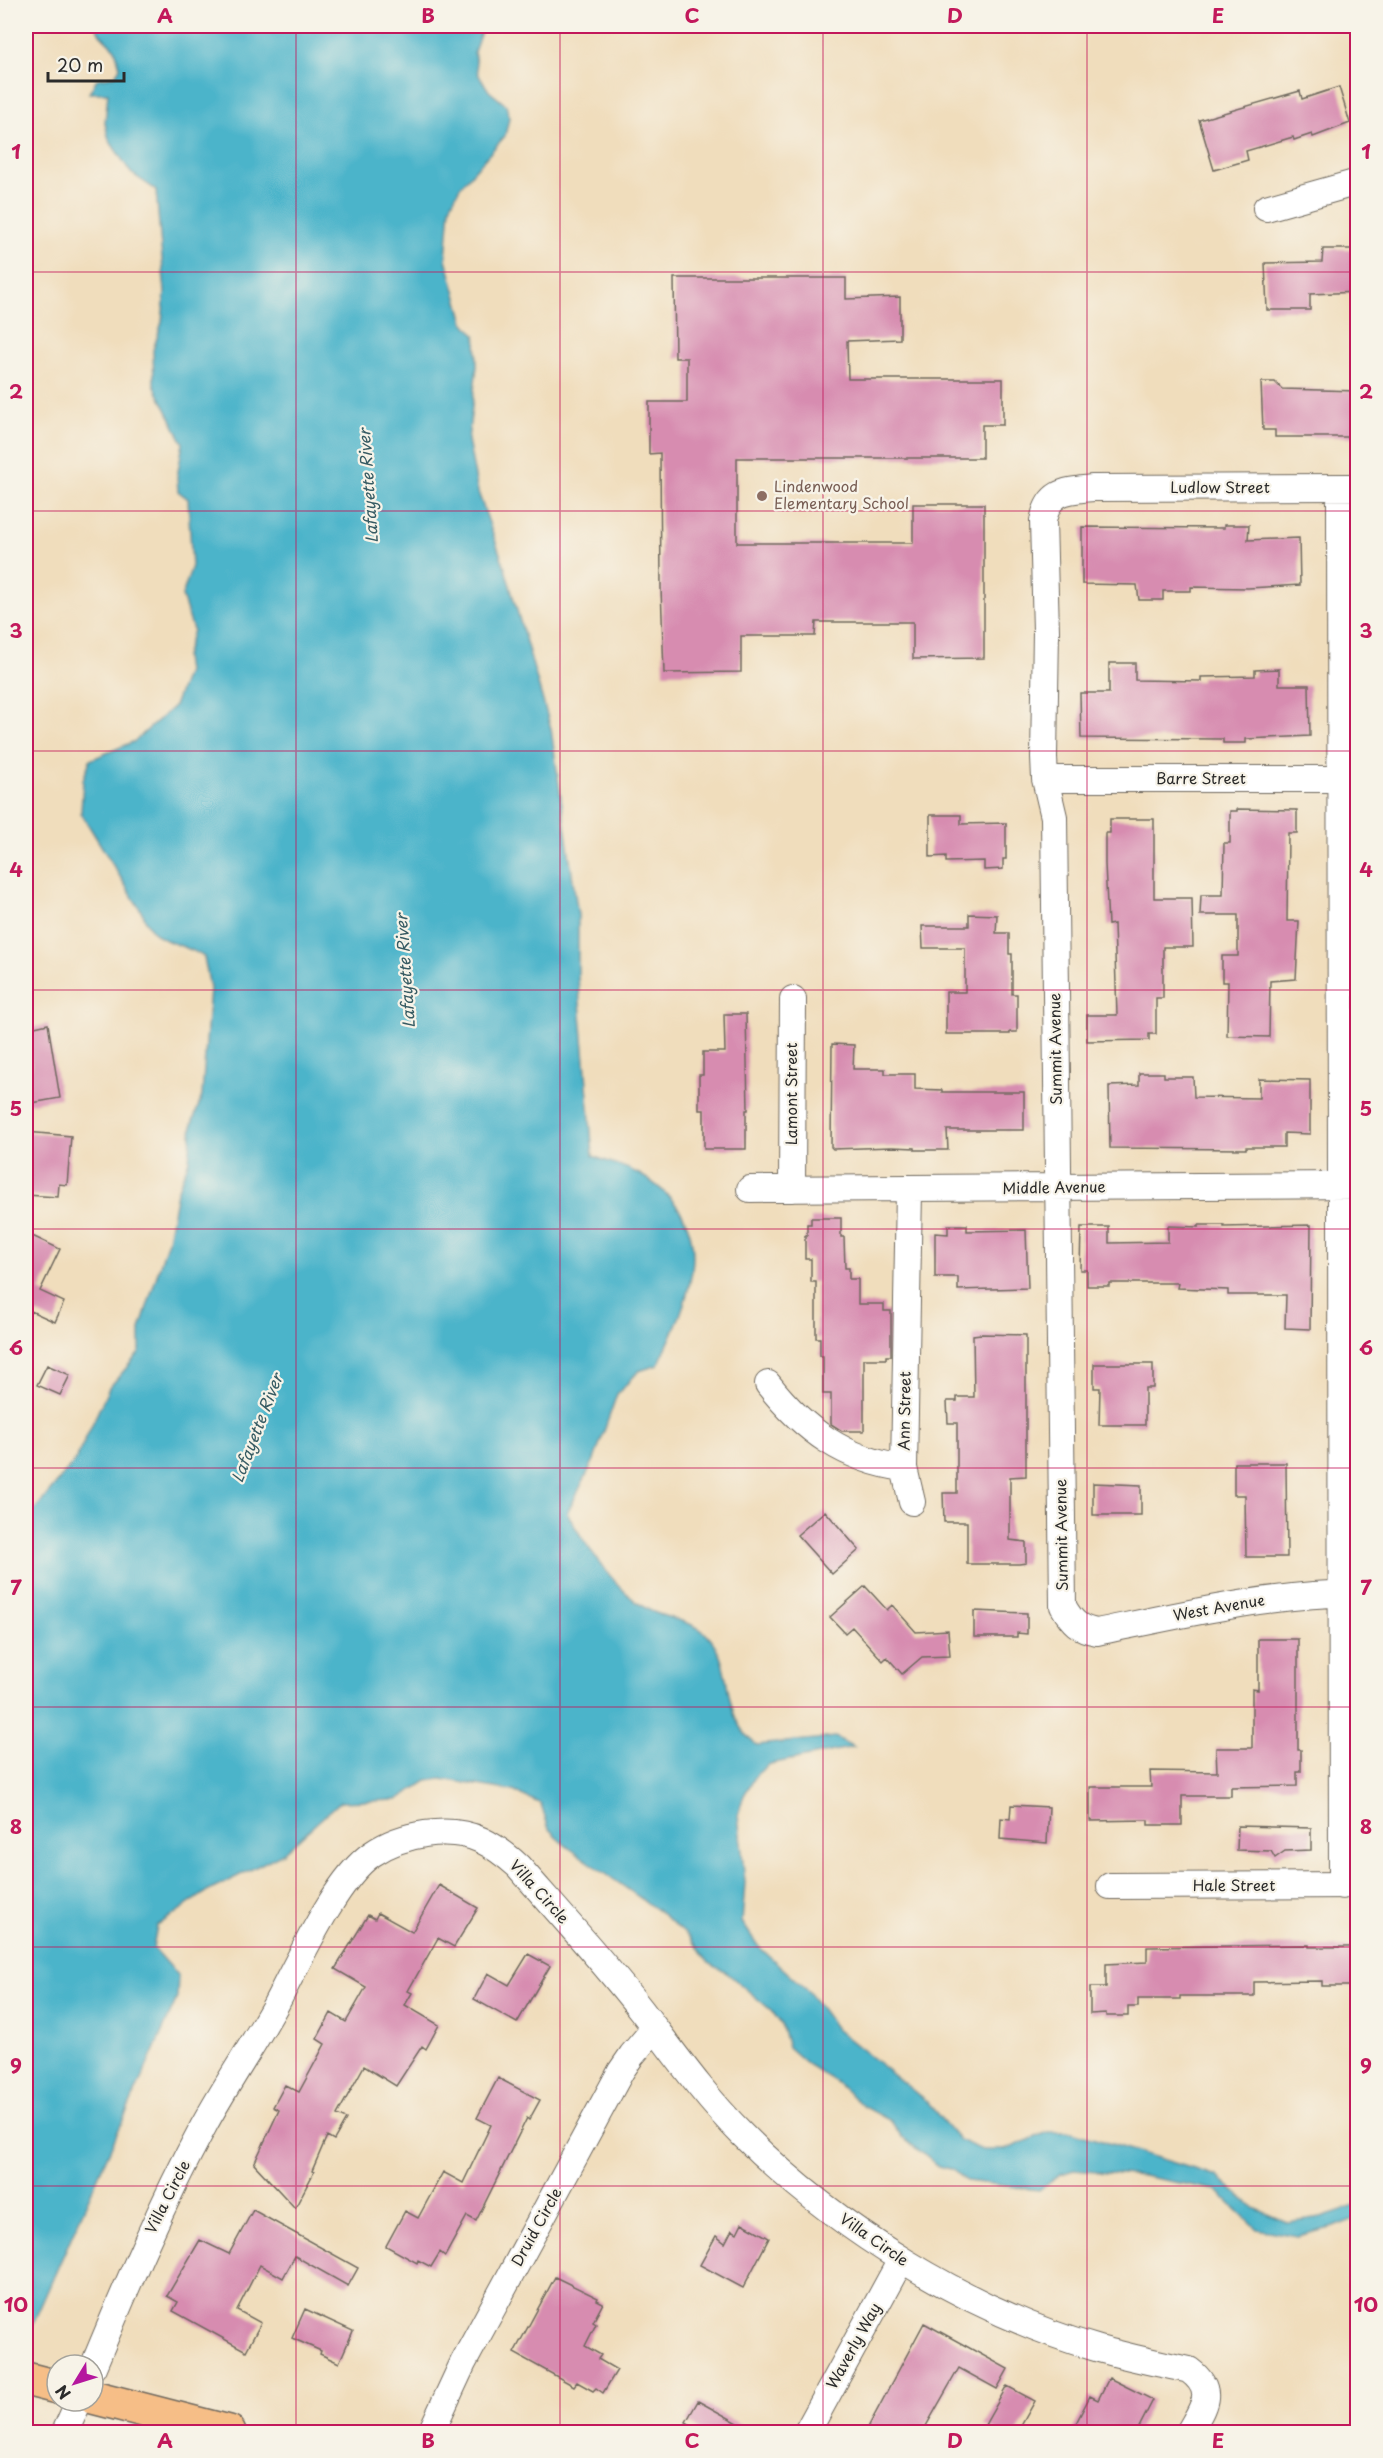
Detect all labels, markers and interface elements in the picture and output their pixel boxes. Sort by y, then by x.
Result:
text: A [157,0,173,30]
text: B [421,0,435,30]
text: C [684,0,700,30]
text: D [947,0,963,30]
text: E [1212,0,1224,30]
scale bar [48,45,124,83]
text: 20 m [57,51,103,78]
text: 1 [11,136,21,166]
text: 1 [1361,136,1371,166]
text: 2 [9,376,23,406]
text: 2 [1359,376,1373,406]
water label: Lafayette River [351,425,383,544]
place label: Lindenwood Elementary School [774,474,909,514]
street label: Ludlow Street [1170,475,1270,498]
marker: Lindenwood Elementary School [755,489,769,503]
text: 3 [9,615,23,645]
text: 3 [1359,615,1373,645]
street label: Barre Street [1156,766,1246,789]
text: 4 [9,854,23,884]
text: 4 [1359,854,1373,884]
water label: Lafayette River [388,910,420,1029]
street label: Summit Avenue [1042,993,1067,1105]
street label: Lamont Street [779,1043,802,1145]
text: 5 [10,1093,22,1123]
text: 5 [1360,1093,1372,1123]
street label: Middle Avenue [1002,1174,1106,1199]
text: 6 [9,1332,23,1362]
text: 6 [1359,1332,1373,1362]
water label: Lafayette River [224,1367,289,1485]
street label: Ann Street [891,1371,916,1451]
street label: Summit Avenue [1048,1479,1073,1591]
text: 7 [10,1572,22,1602]
text: 7 [1360,1572,1372,1602]
street label: West Avenue [1171,1587,1266,1626]
text: 8 [10,1811,22,1841]
text: 8 [1360,1811,1372,1841]
street label: Villa Circle [505,1854,575,1928]
street label: Hale Street [1193,1873,1275,1896]
text: 9 [10,2050,22,2080]
text: 9 [1360,2050,1372,2080]
street label: Villa Circle [138,2156,195,2237]
street label: Druid Circle [505,2183,567,2270]
street label: Villa Circle [836,2207,914,2271]
text: 10 [4,2289,28,2319]
text: 10 [1354,2289,1378,2319]
street label: Waverly Way [820,2298,886,2393]
north arrow [45,2353,105,2413]
text: N [49,2380,76,2405]
text: A [157,2425,173,2455]
text: B [421,2425,435,2455]
text: C [684,2425,700,2455]
text: D [947,2425,963,2455]
text: E [1212,2425,1224,2455]

